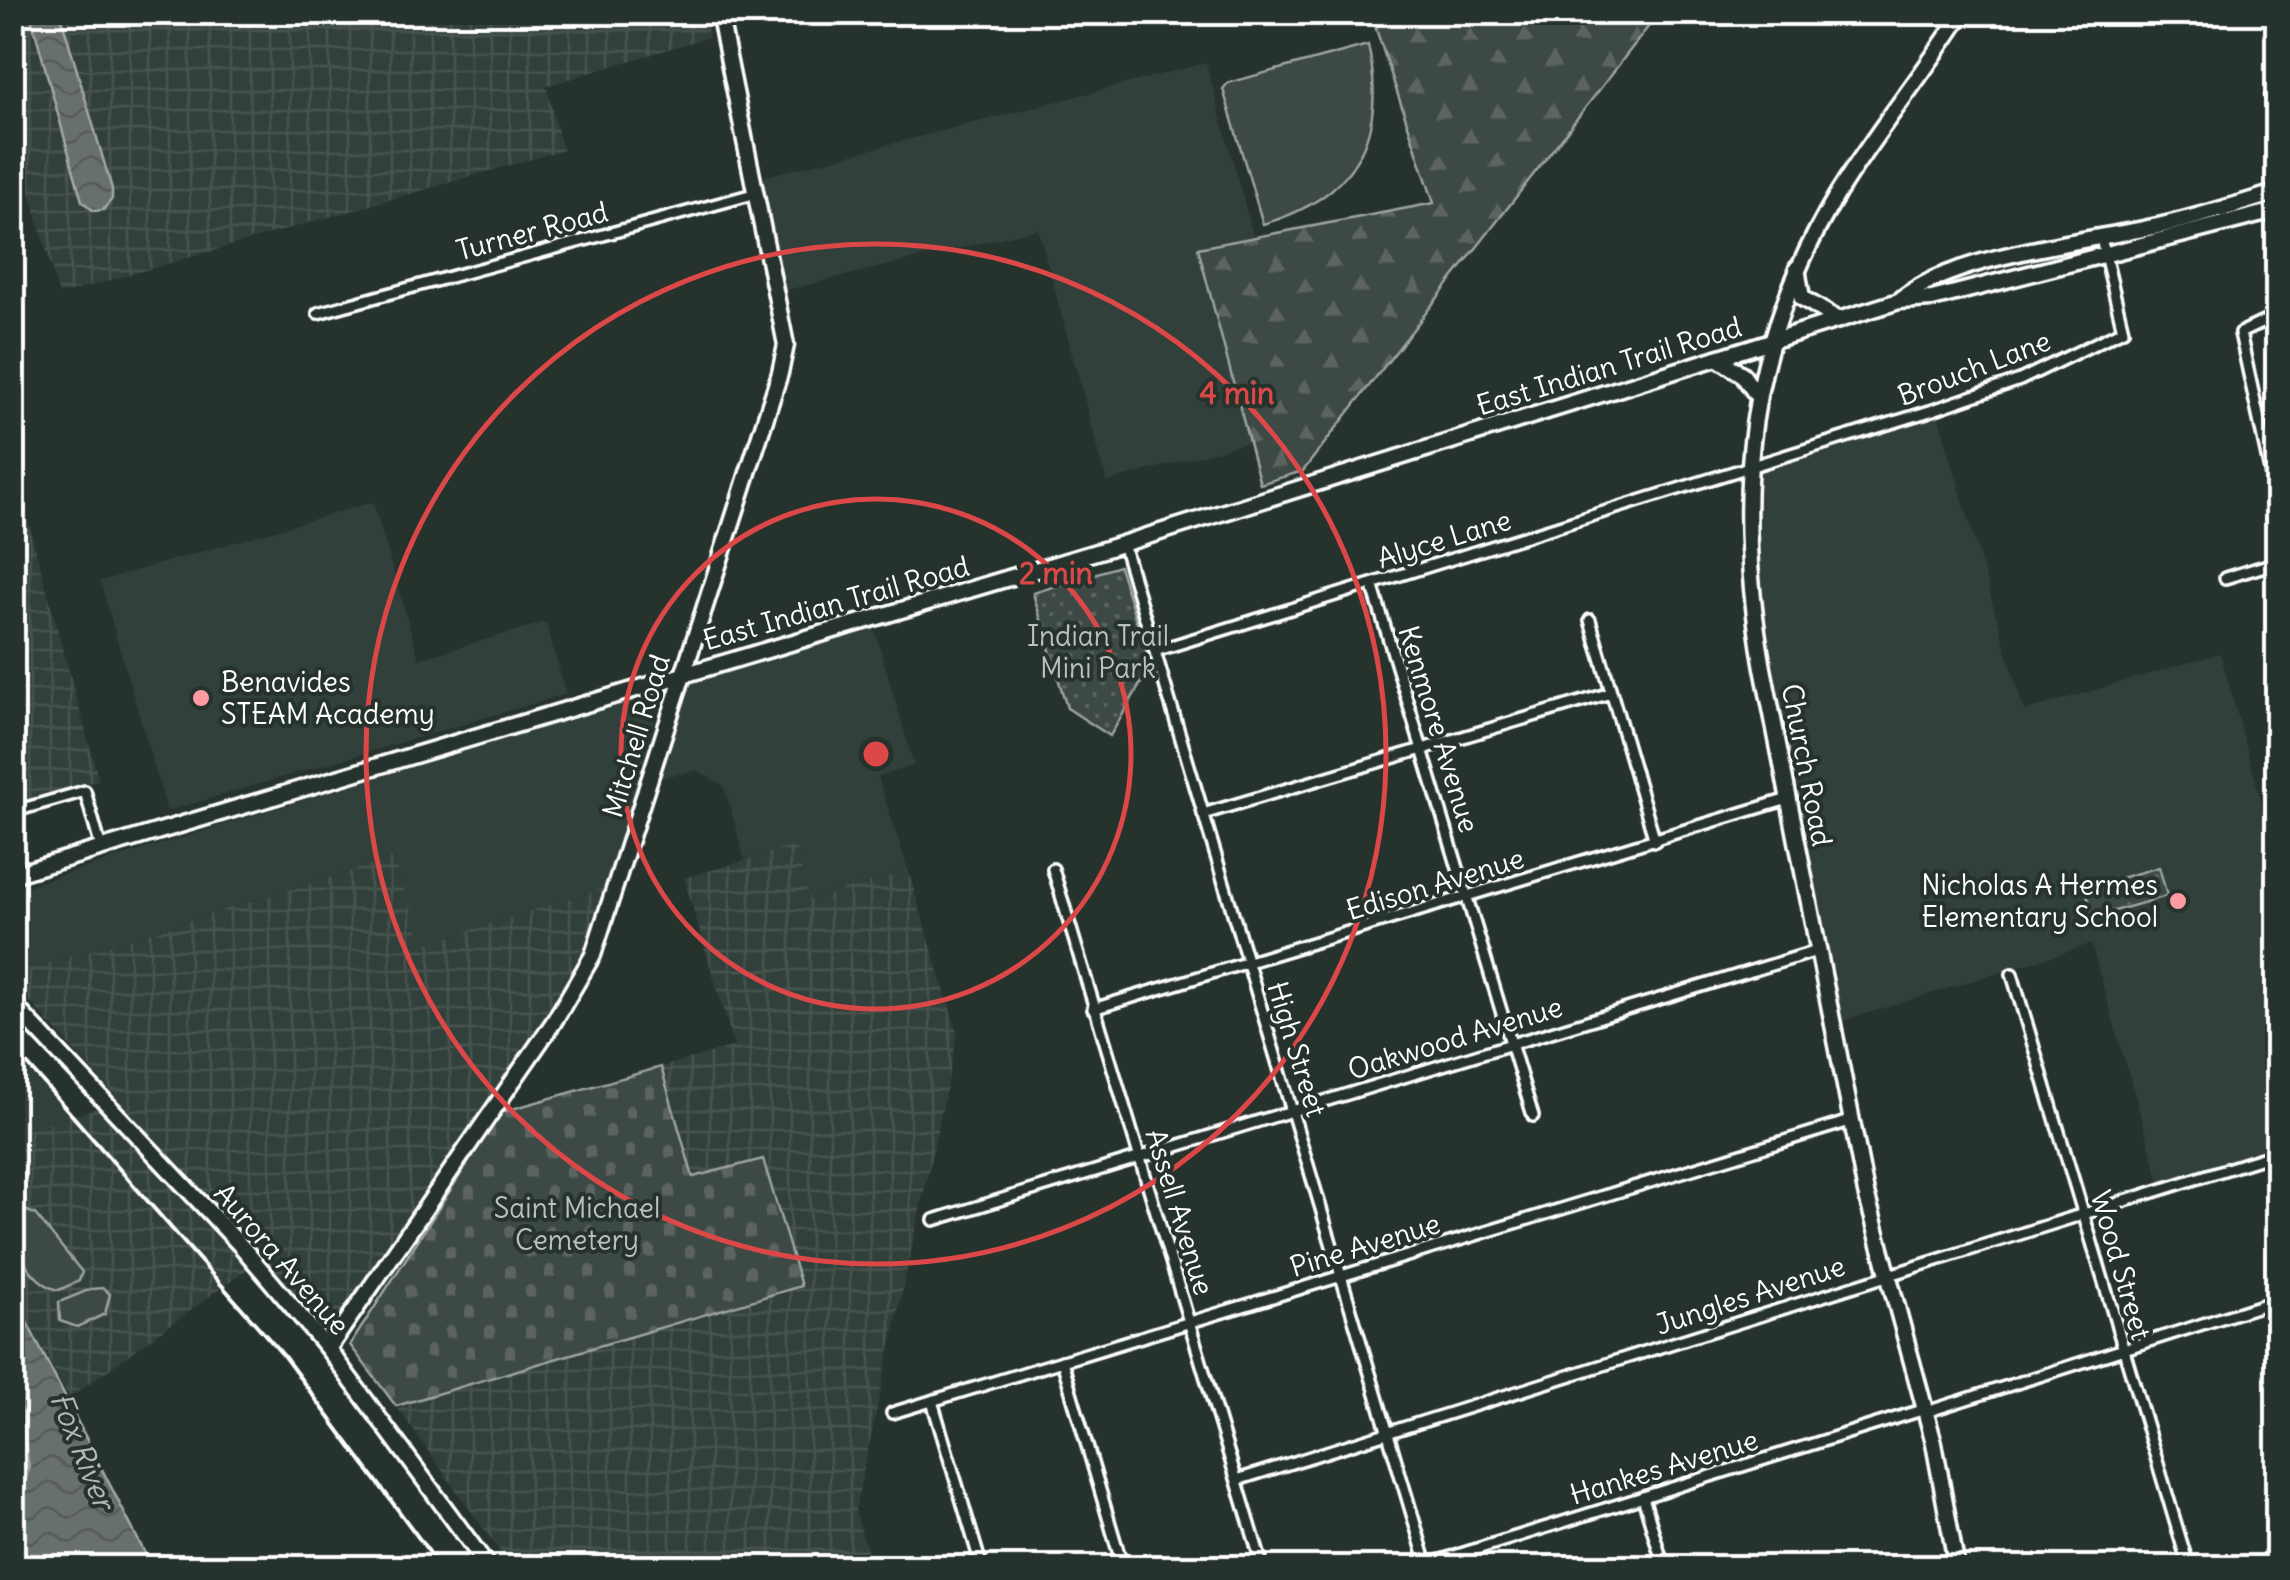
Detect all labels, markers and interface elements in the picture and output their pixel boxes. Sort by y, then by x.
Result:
street label: Turner Road [452,193,612,269]
street label: East Indian Trail Road [1472,309,1746,423]
street label: Brouch Lane [1892,322,2056,414]
text: 4 min [1200,374,1274,412]
street label: Alyce Lane [1373,502,1515,576]
street label: East Indian Trail Road [699,548,973,658]
text: 2 min [1019,554,1093,592]
park label: Indian Trail Mini Park [1027,618,1169,686]
street label: Kenmore Avenue [1390,621,1488,837]
street label: Mitchell Road [594,650,678,822]
place label: Benavides STEAM Academy [221,664,435,732]
street label: Church Road [1774,681,1840,849]
marker: Benavides STEAM Academy [190,687,212,709]
centre of rings [858,736,894,772]
street label: Edison Avenue [1342,840,1528,928]
place label: Nicholas A Hermes Elementary School [1921,867,2158,935]
marker: Nicholas A Hermes Elementary School [2167,890,2189,912]
street label: High Street [1259,977,1335,1121]
street label: Oakwood Avenue [1343,988,1567,1088]
street label: Assell Avenue [1138,1125,1222,1299]
street label: Aurora Avenue [206,1176,358,1342]
street label: Wood Street [2082,1186,2160,1344]
park label: Saint Michael Cemetery [494,1190,660,1258]
street label: Pine Avenue [1286,1205,1444,1285]
street label: Jungles Avenue [1651,1247,1849,1343]
water label: Fox River [42,1387,125,1518]
street label: Hankes Avenue [1566,1421,1762,1513]

